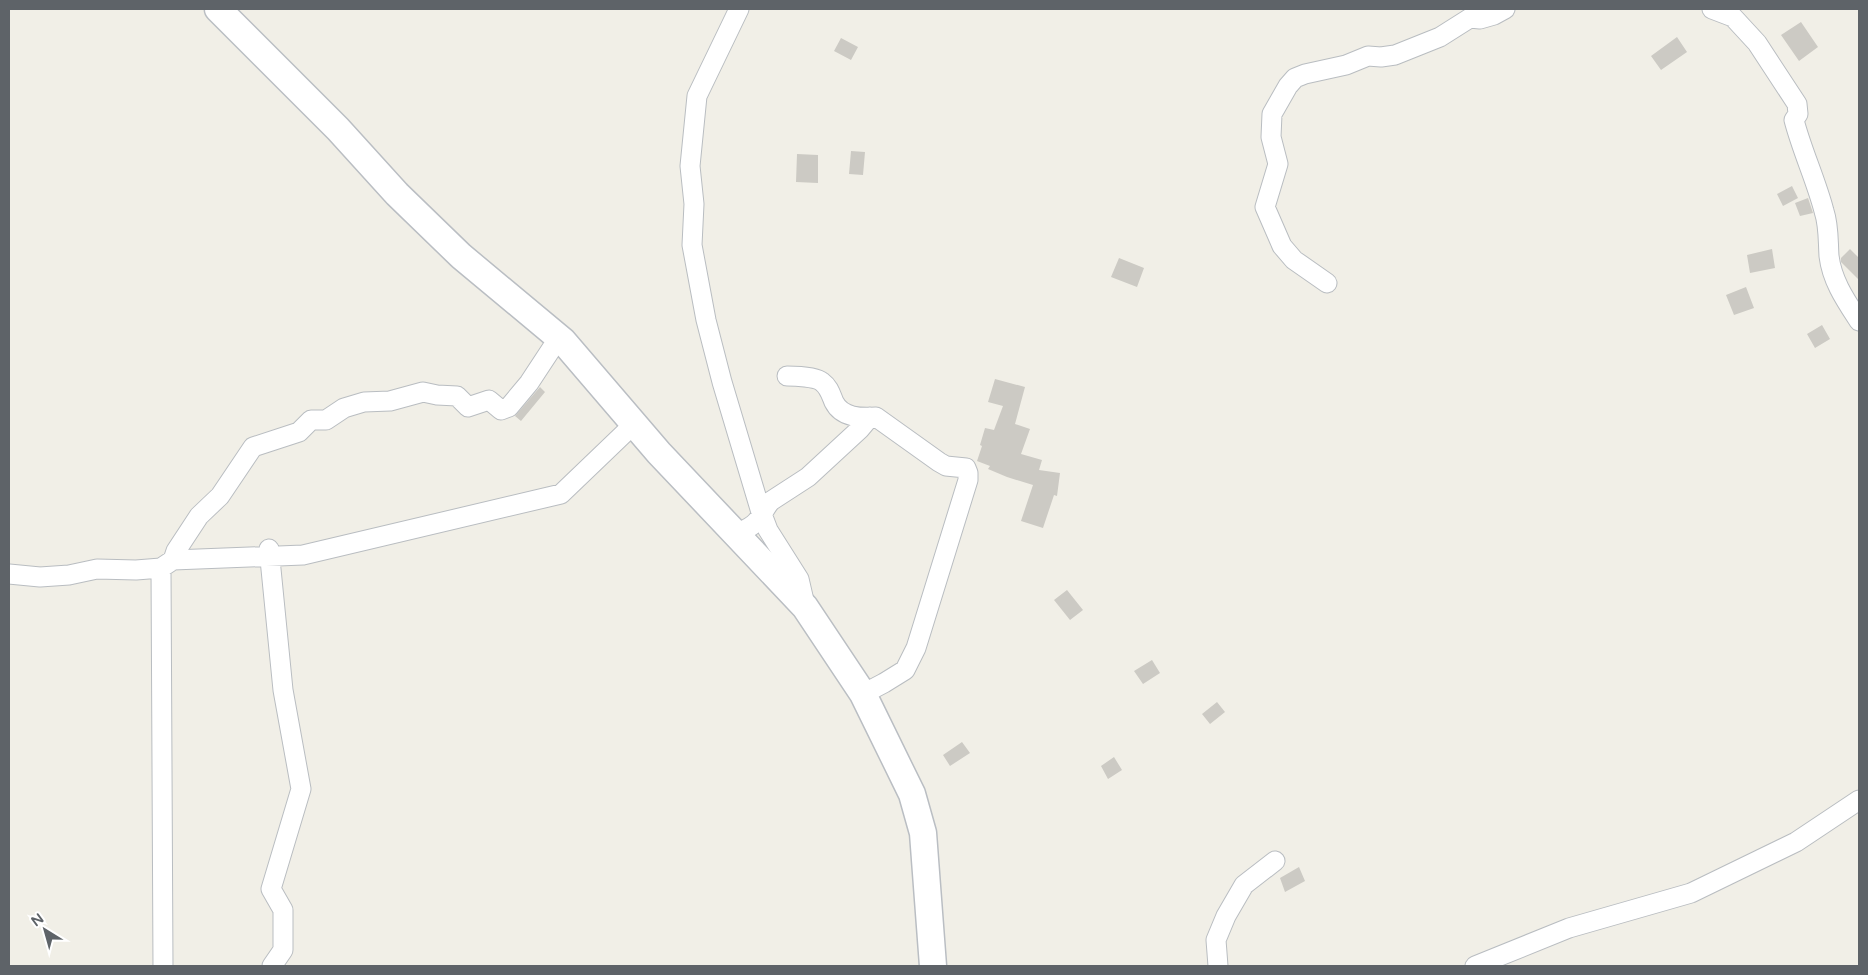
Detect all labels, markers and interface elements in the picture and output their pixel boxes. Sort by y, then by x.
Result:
north arrow [20,905,70,955]
text: N [28,910,47,930]

